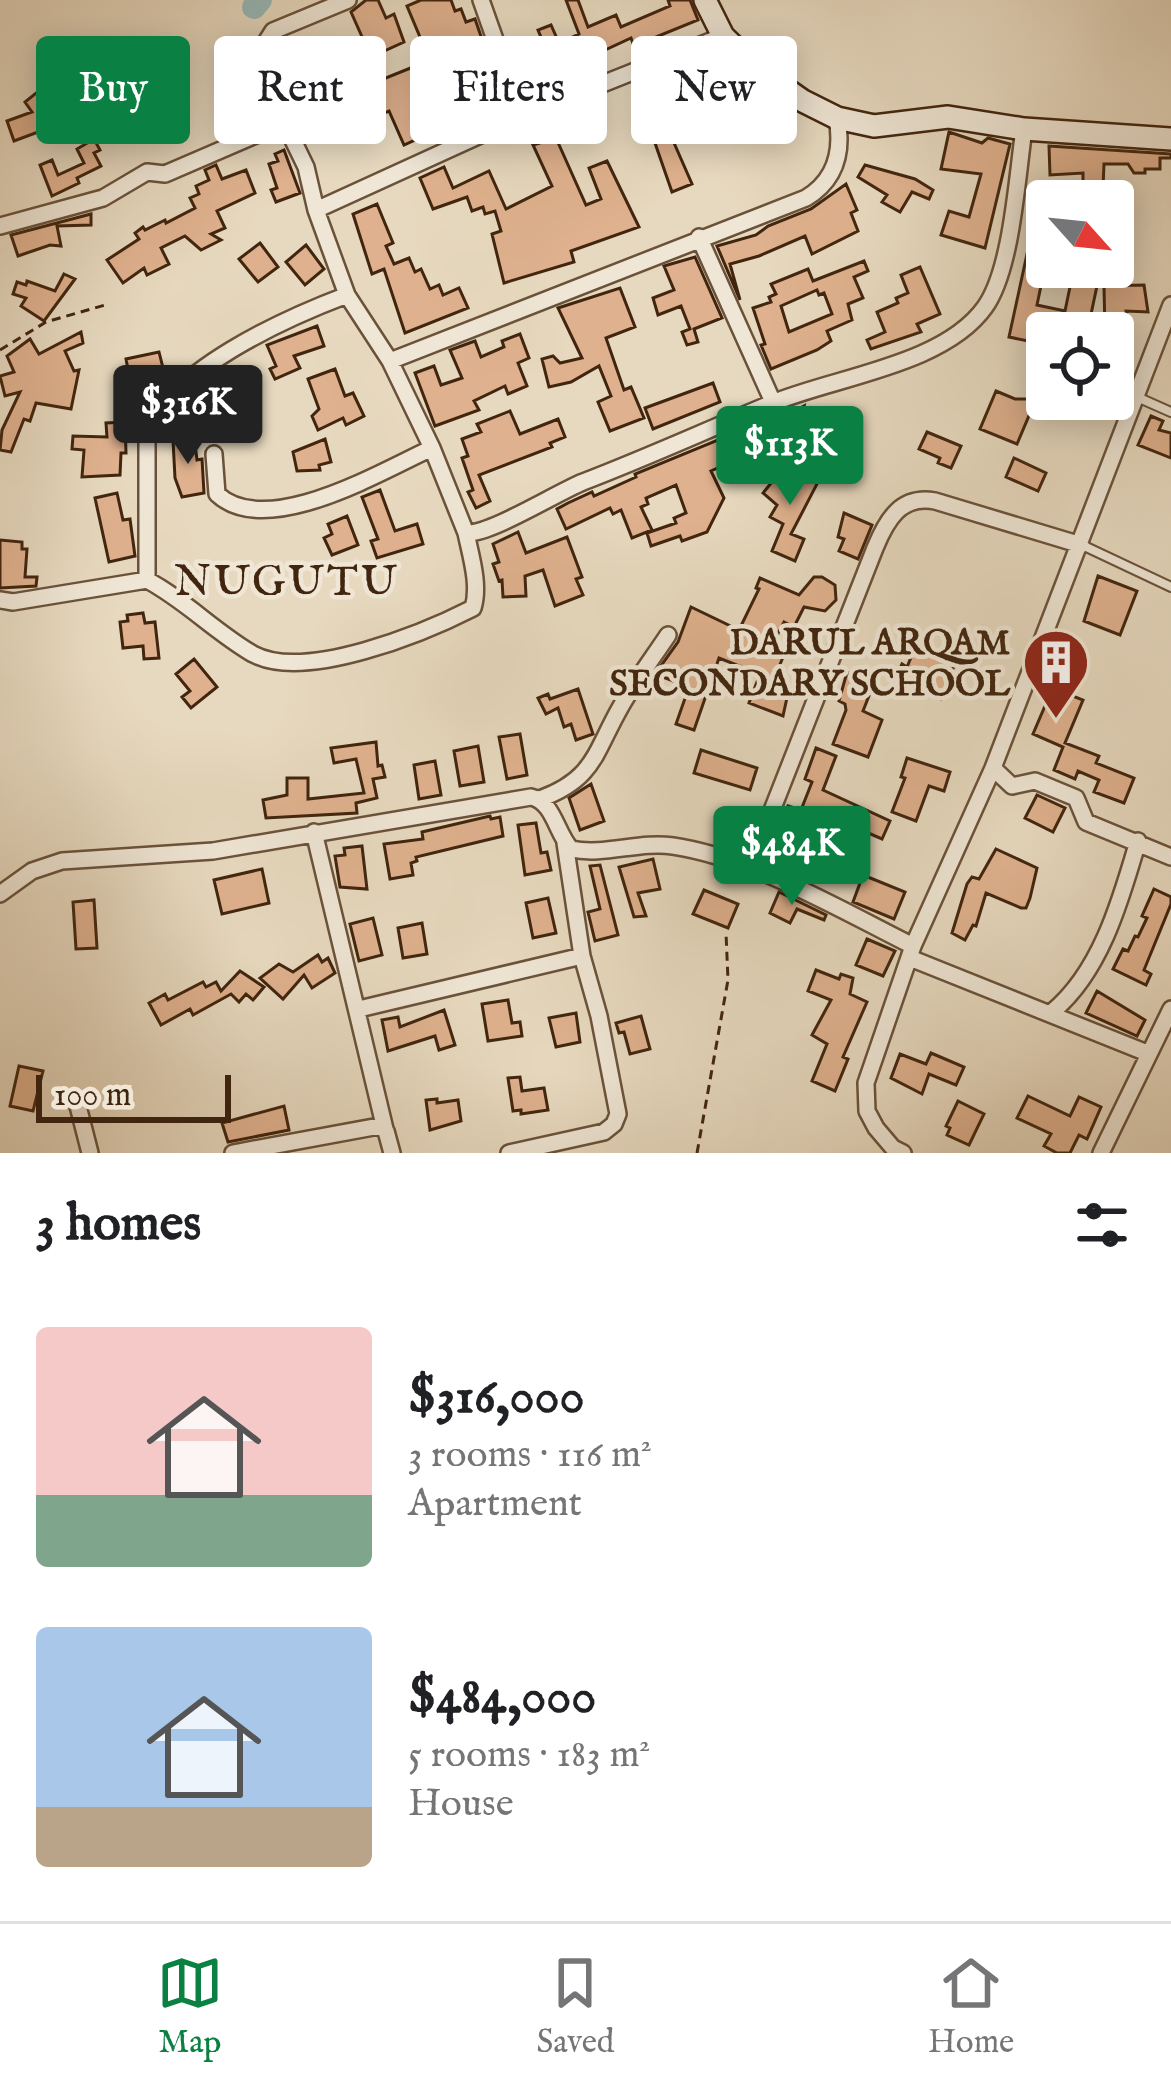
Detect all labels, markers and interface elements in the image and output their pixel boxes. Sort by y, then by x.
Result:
chip: Buy [36,36,190,144]
chip: Rent [214,36,386,144]
chip: Filters [410,36,607,144]
chip: New [631,36,797,144]
north arrow [1026,180,1134,288]
map controls [1026,180,1134,420]
button: locate [1026,312,1134,420]
pin: $316K [104,365,272,467]
text: $316K [140,379,236,428]
pin: $113K [706,406,874,508]
text: $113K [743,420,837,469]
district label: NUGUTU [175,557,399,610]
place label: DARUL ARQAM SECONDARY SCHOOL [609,621,1011,708]
building icon: DARUL ARQAM SECONDARY SCHOOL [1021,627,1091,721]
pin: $484K [708,806,876,908]
text: $484K [740,820,844,869]
scale bar [36,1069,231,1122]
text: 100 m [54,1075,131,1117]
icon: filters [1069,1192,1135,1258]
text: 3 homes [36,1193,201,1258]
text: $316,000 [408,1366,585,1431]
icon: home [132,1375,276,1519]
text: 3 rooms · 116 m² [408,1431,652,1480]
text: Apartment [408,1480,582,1529]
text: $484,000 [408,1666,596,1731]
icon: home [132,1675,276,1819]
text: 5 rooms · 183 m² [408,1731,650,1780]
text: House [408,1780,514,1829]
tab: Map [157,1950,223,2064]
tab: Saved [536,1950,614,2064]
tab: Home [928,1950,1014,2064]

